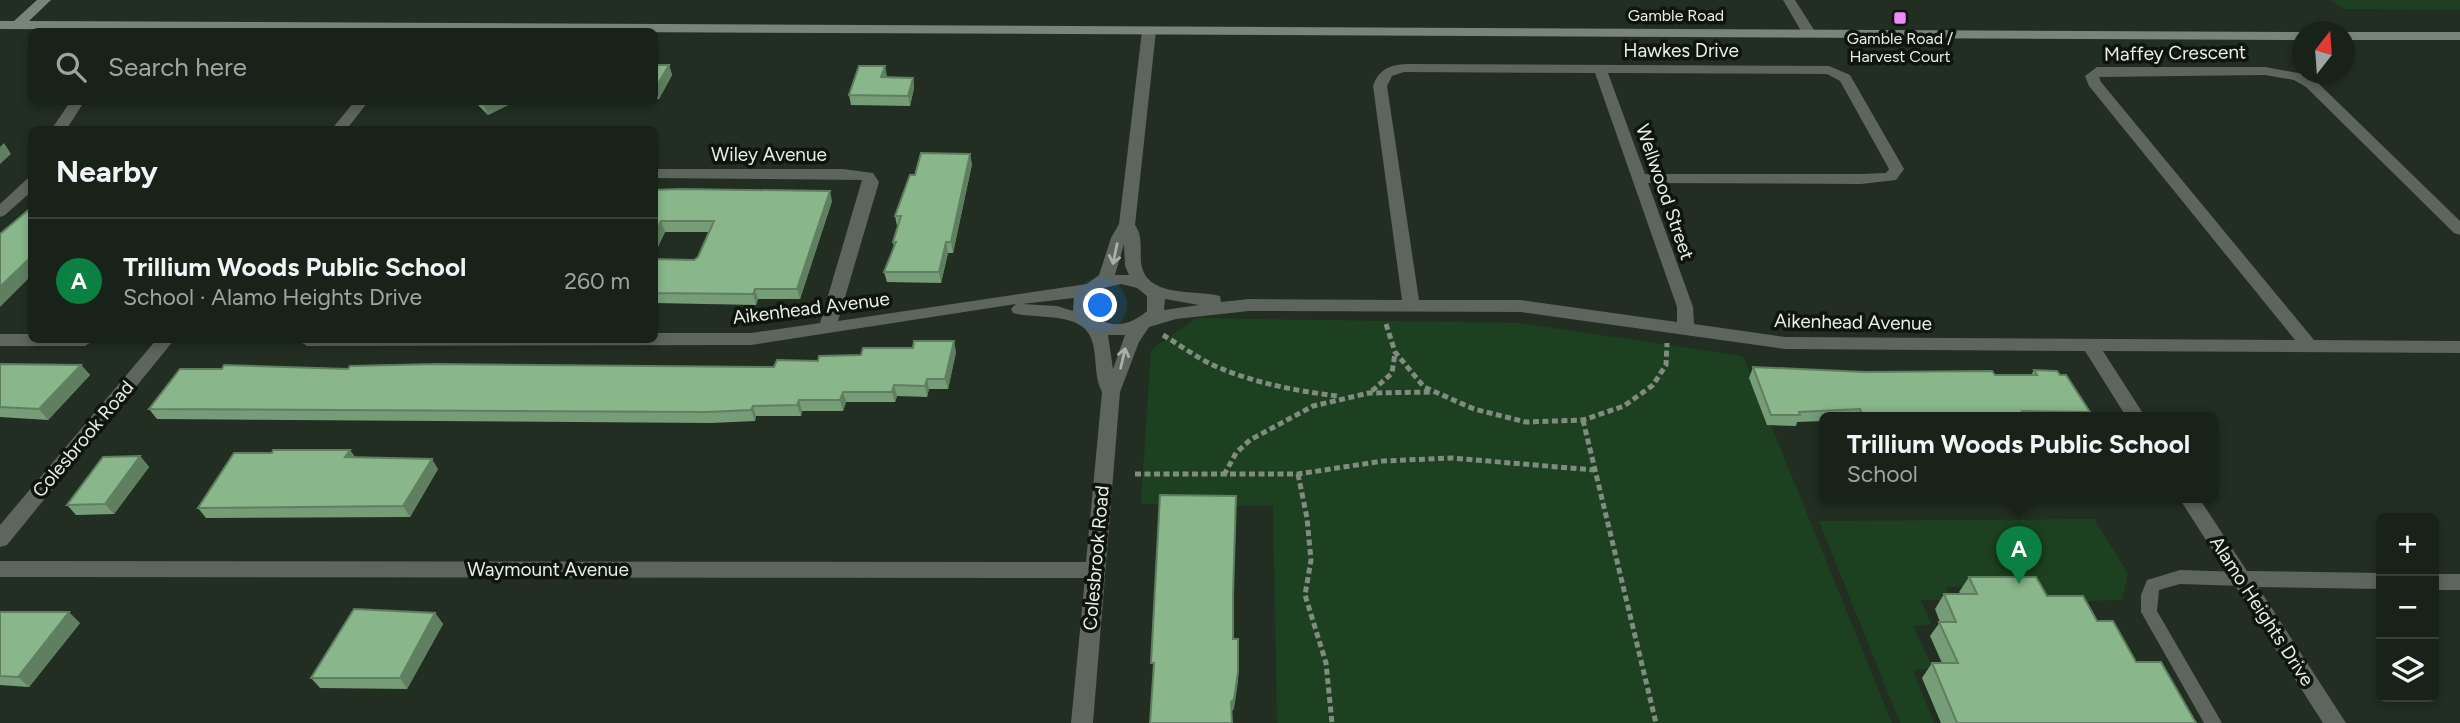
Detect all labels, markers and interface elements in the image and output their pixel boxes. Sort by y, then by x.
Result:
street label: Gamble Road [1628,6,1724,25]
marker: Gamble Road / Harvest Court [1892,10,1908,26]
north arrow [2292,21,2355,84]
search box [28,28,658,105]
place label: Gamble Road / Harvest Court [1847,29,1953,66]
street label: Hawkes Drive [1623,39,1739,62]
street label: Maffey Crescent [2104,40,2246,66]
icon: search [52,48,90,86]
text: Search here [108,51,247,83]
street label: Wellwood Street [1631,121,1699,263]
street label: Wiley Avenue [711,143,827,166]
text: Nearby [56,153,158,190]
one-way arrow [1107,242,1121,265]
text: Trillium Woods Public School [123,251,466,283]
text: A [71,267,87,295]
text: 260 m [564,267,630,295]
text: School · Alamo Heights Drive [123,283,422,311]
street label: Aikenhead Avenue [731,287,891,329]
your location [1083,288,1117,322]
street label: Aikenhead Avenue [1774,309,1932,335]
one-way arrow [1117,347,1131,370]
street label: Colesbrook Road [27,376,139,502]
popup [1819,412,2218,503]
text: Trillium Woods Public School [1847,428,2190,460]
text: School [1847,460,1918,488]
street label: Colesbrook Road [1078,485,1114,631]
map controls [2376,513,2439,702]
button: + [2376,513,2439,576]
pin: A [1996,526,2042,584]
street label: Alamo Heights Drive [2205,532,2319,690]
street label: Waymount Avenue [467,558,629,581]
button: − [2376,576,2439,639]
button: layers [2376,639,2439,702]

